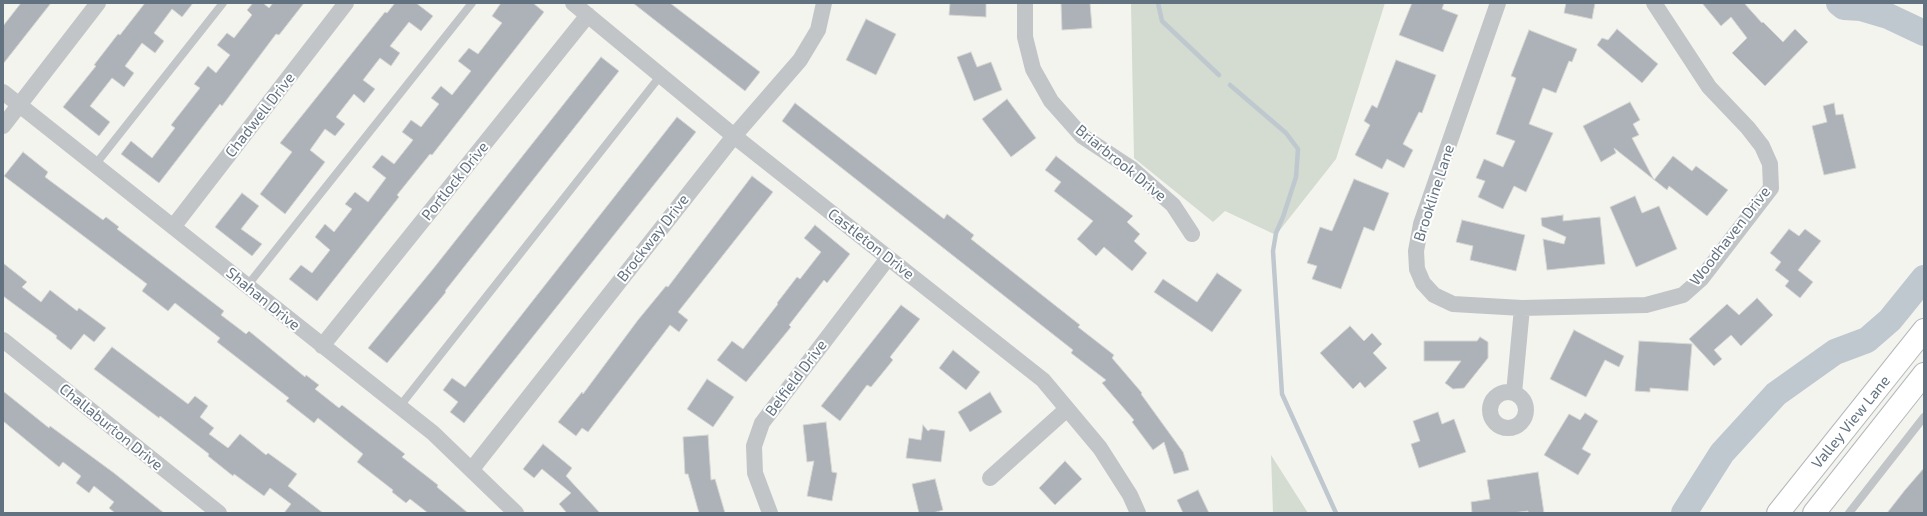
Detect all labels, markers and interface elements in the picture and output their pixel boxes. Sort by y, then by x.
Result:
street label: Chadwell Drive [221,69,299,161]
street label: Briarbrook Drive [1072,121,1170,205]
street label: Portlock Drive [418,138,492,224]
street label: Brookline Lane [1410,142,1458,244]
street label: Woodhaven Drive [1686,183,1774,289]
street label: Brockway Drive [613,191,693,285]
street label: Castleton Drive [824,205,918,283]
street label: Shahan Drive [222,264,304,334]
street label: Belfield Drive [761,336,831,420]
street label: Valley View Lane [1808,372,1894,472]
street label: Challaburton Drive [56,380,166,474]

